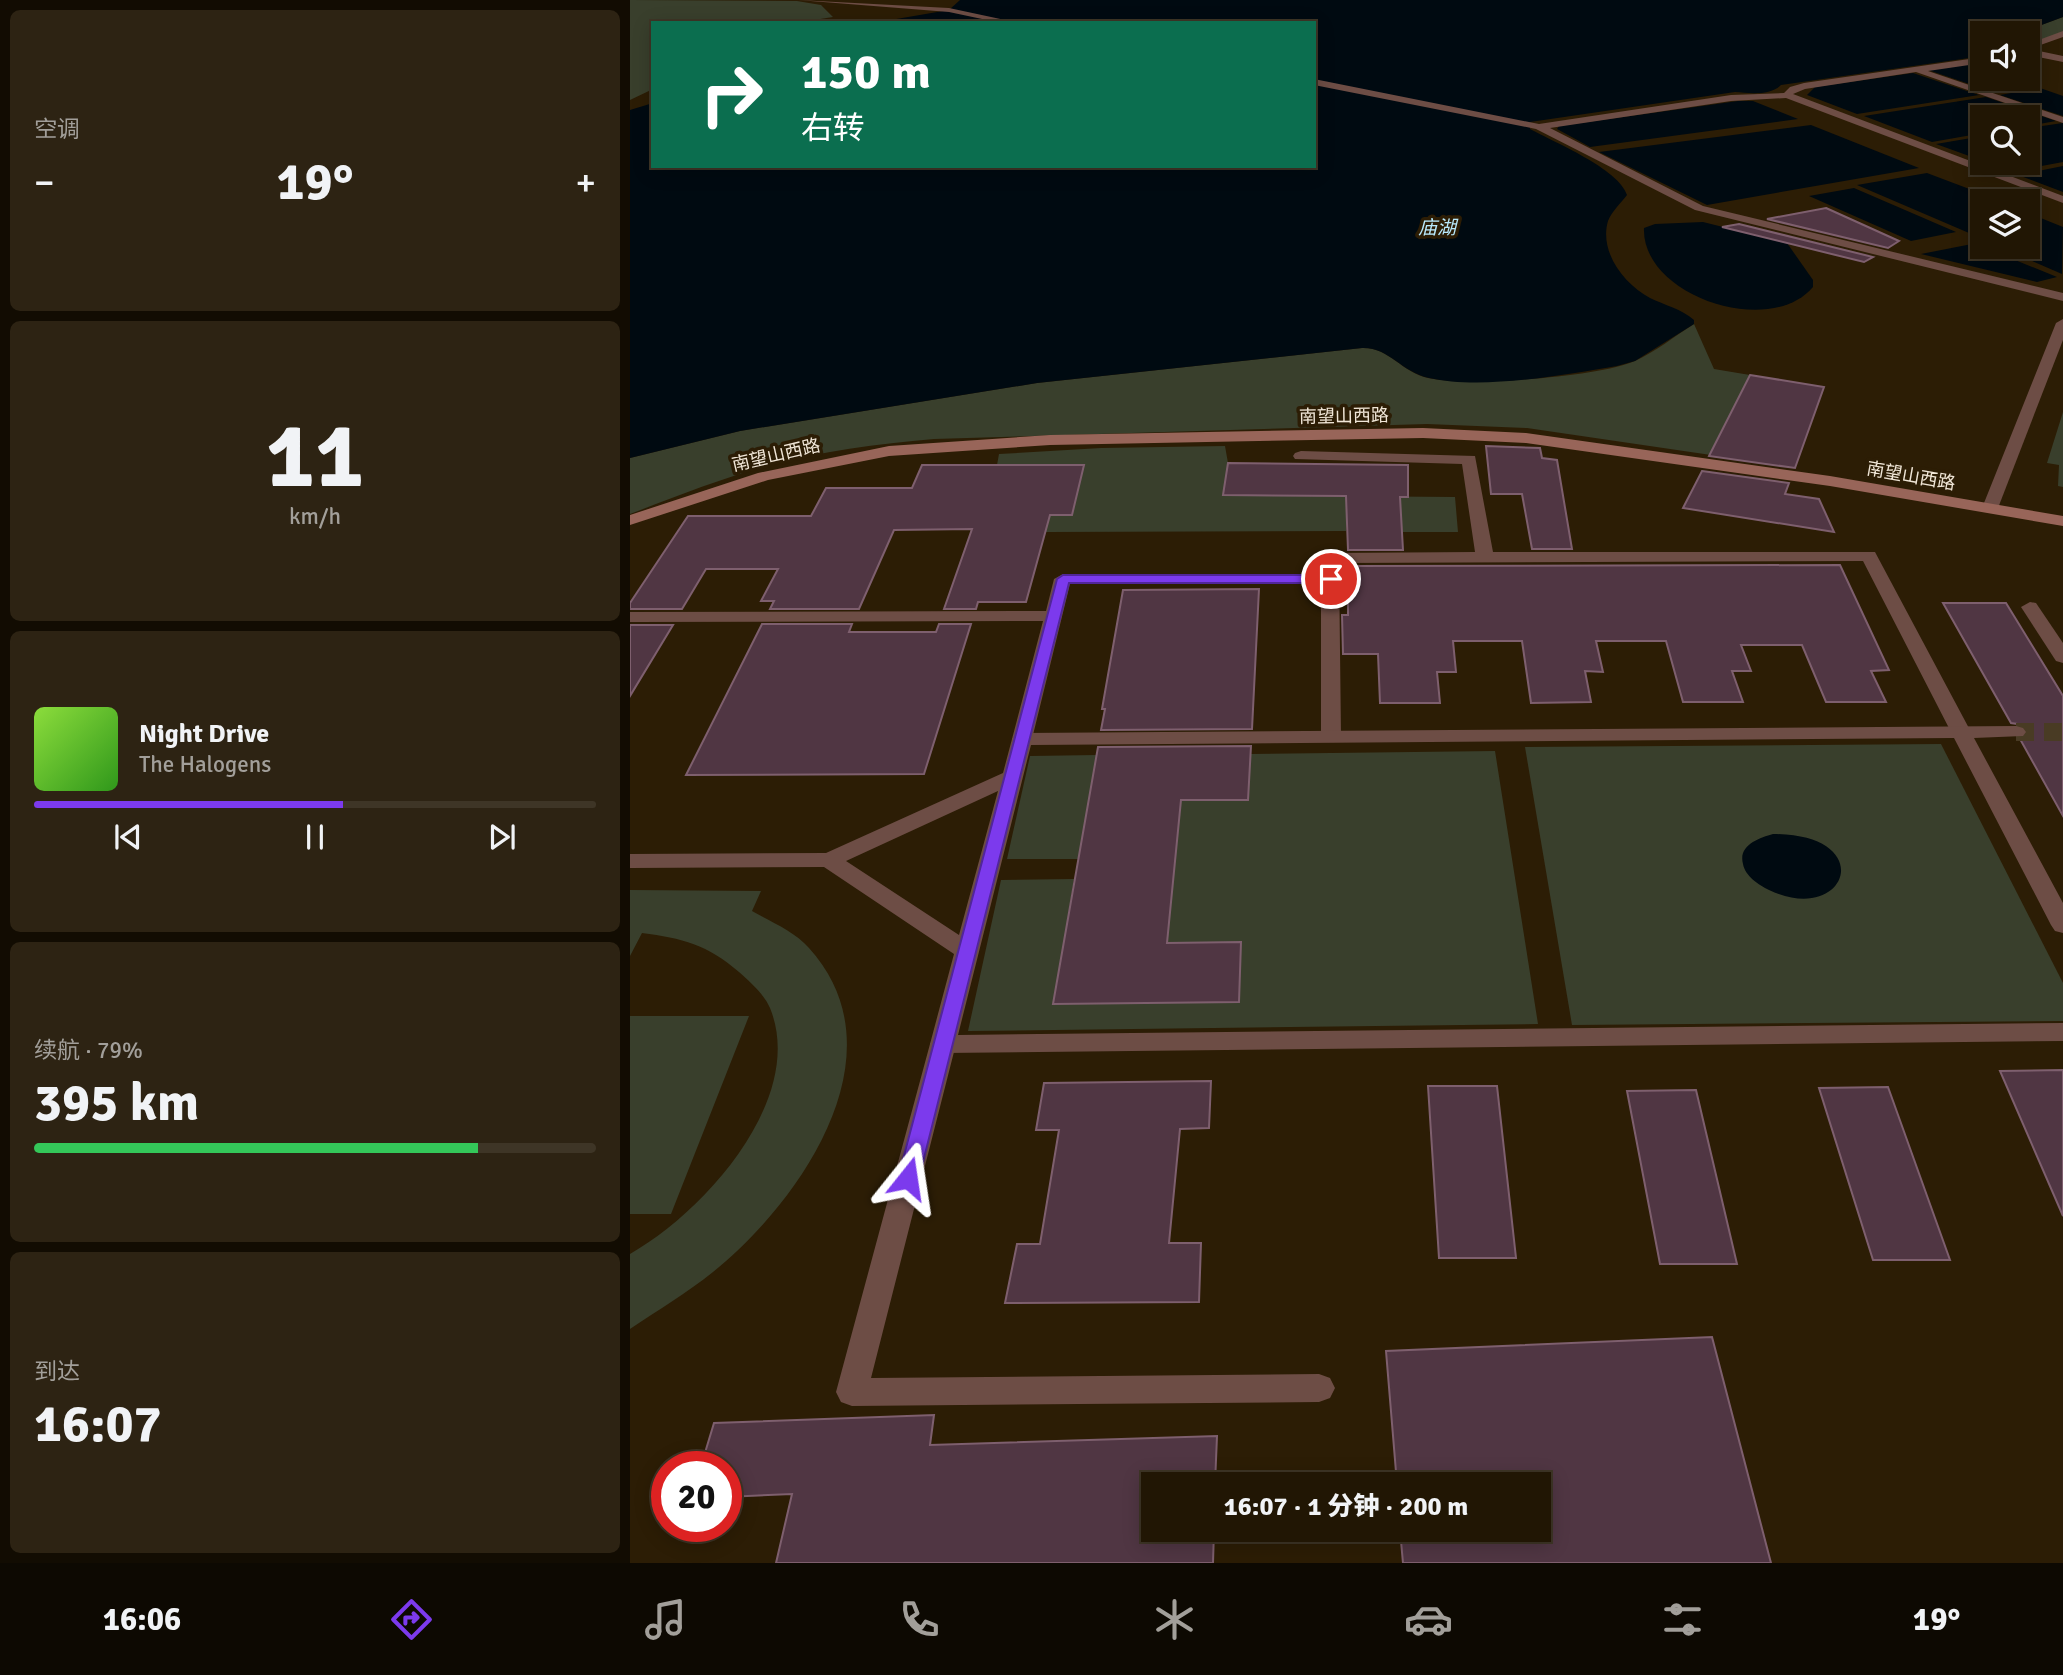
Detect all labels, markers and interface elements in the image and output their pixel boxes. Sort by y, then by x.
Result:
map controls [1970,21,2040,259]
button: sound [1970,21,2040,91]
text: 150 m [801,42,931,102]
icon: right [686,49,777,140]
button: search [1970,105,2040,175]
text: 右转 [801,109,865,148]
text: 空调 [34,115,80,144]
text: 19° [277,150,353,214]
text: − [34,159,55,206]
text: + [575,159,596,206]
button: layers [1970,189,2040,259]
water label: 庙湖 [1418,216,1459,240]
text: 11 [266,400,364,513]
street label: 南望山西路 [1299,404,1389,428]
street label: 南望山西路 [730,434,822,476]
street label: 南望山西路 [1865,457,1957,495]
text: km/h [289,502,341,531]
pin [1301,549,1361,609]
icon: arrive [1312,560,1350,598]
text: Night Drive [139,718,269,750]
text: The Halogens [139,750,271,779]
icon: previous [109,818,147,856]
icon: pause [296,818,334,856]
icon: next [483,818,521,856]
text: 续航 · 79% [34,1036,143,1065]
text: 395 km [34,1071,199,1135]
position arrow [871,1141,945,1215]
text: 到达 [34,1357,80,1386]
text: 16:07 [34,1392,162,1456]
speed limit sign: 20 [651,1451,742,1542]
text: 16:07 · 1 分钟 · 200 m [1224,1491,1468,1523]
icon: directions [387,1595,436,1644]
icon: music [641,1595,690,1644]
icon: phone [895,1595,944,1644]
icon: climate [1150,1595,1199,1644]
icon: car [1404,1595,1453,1644]
icon: filters [1658,1595,1707,1644]
text: 16:06 [103,1600,181,1639]
text: 19° [1913,1600,1960,1639]

